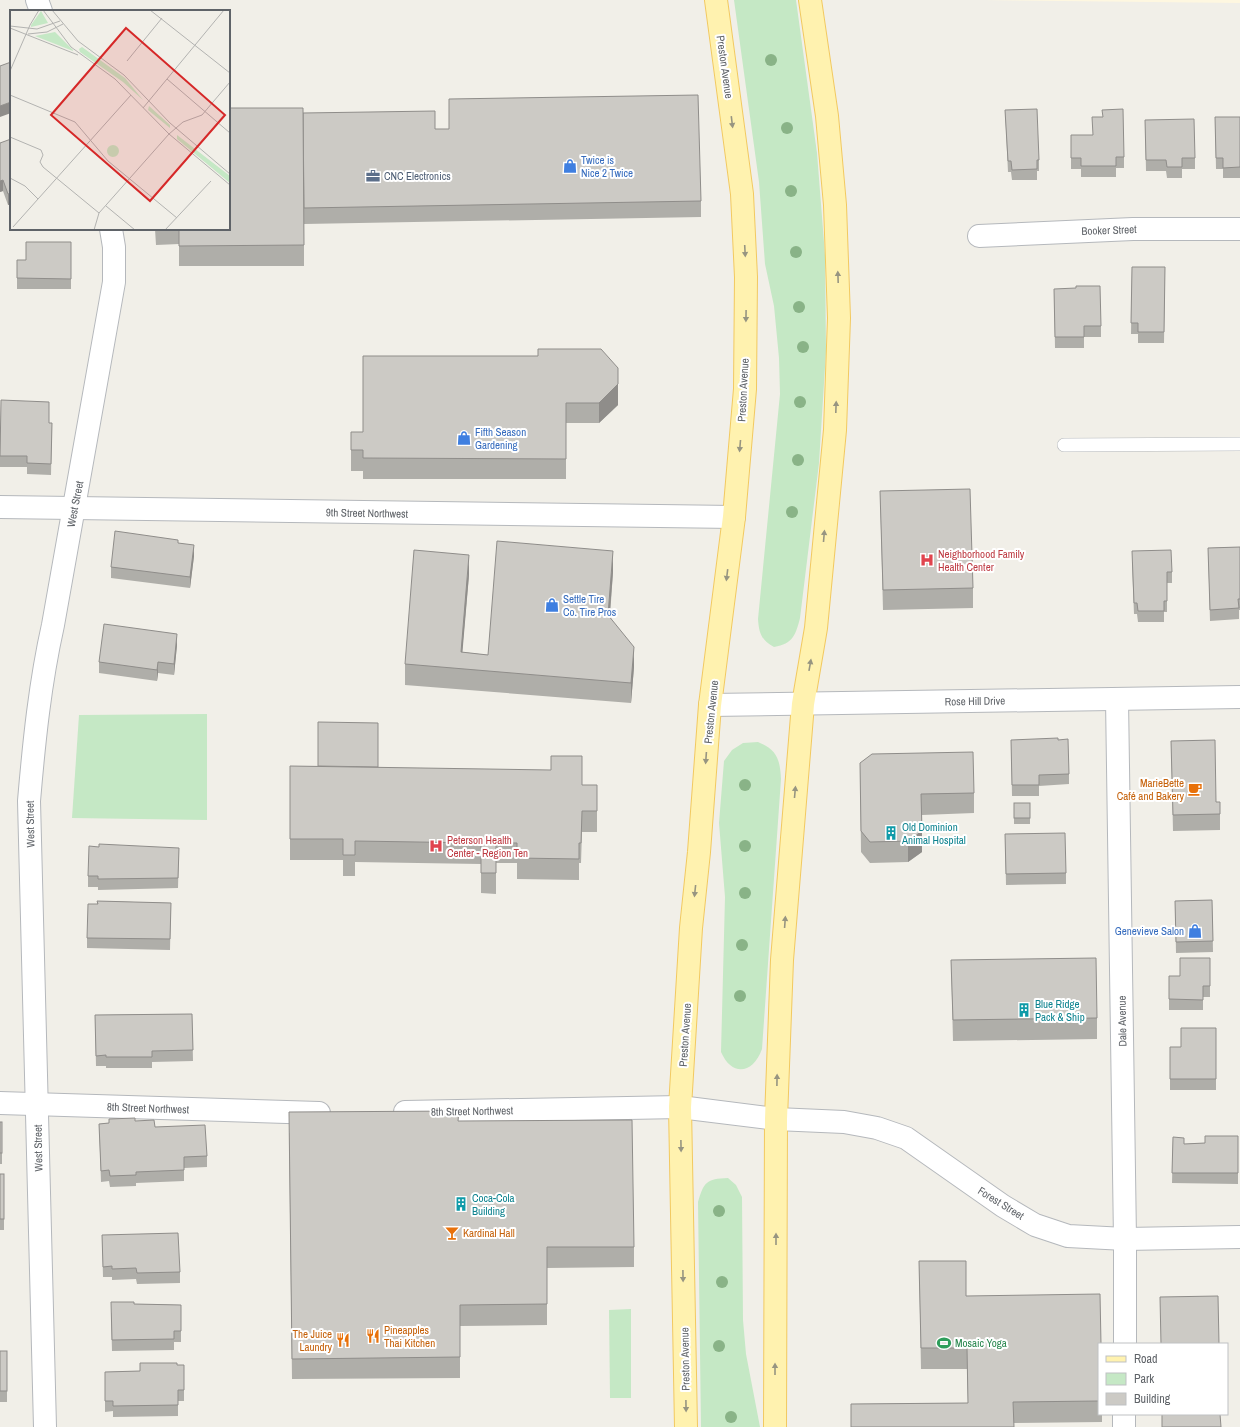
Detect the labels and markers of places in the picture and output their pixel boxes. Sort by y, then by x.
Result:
place label: Twice is Nice 2 Twice [581,153,633,180]
shop icon: Twice is Nice 2 Twice [562,158,578,174]
office icon: CNC Electronics [365,168,381,184]
place label: CNC Electronics [384,169,451,183]
place label: Fifth Season Gardening [475,425,526,452]
shop icon: Fifth Season Gardening [456,430,472,446]
place label: Neighborhood Family Health Center [938,547,1025,574]
hospital icon: Neighborhood Family Health Center [919,552,935,568]
place label: Settle Tire Co. Tire Pros [563,592,617,619]
shop icon: Settle Tire Co. Tire Pros [544,597,560,613]
place label: MarieBette Café and Bakery [1117,776,1184,803]
cafe icon: MarieBette Café and Bakery [1187,781,1203,797]
place label: Old Dominion Animal Hospital [901,820,966,847]
building icon: Old Dominion Animal Hospital [883,825,899,841]
place label: Peterson Health Center - Region Ten [447,833,528,860]
hospital icon: Peterson Health Center - Region Ten [428,838,444,854]
shop icon: Genevieve Salon [1187,923,1203,939]
place label: Genevieve Salon [1115,924,1184,938]
place label: Blue Ridge Pack & Ship [1035,997,1085,1024]
building icon: Blue Ridge Pack & Ship [1016,1002,1032,1018]
place label: Coca-Cola Building [472,1191,515,1218]
building icon: Coca-Cola Building [453,1196,469,1212]
bar icon: Kardinal Hall [444,1225,460,1241]
place label: Kardinal Hall [463,1226,515,1240]
place label: Pineapples Thai Kitchen [384,1323,435,1350]
place label: The Juice Laundry [292,1327,332,1354]
restaurant icon: Pineapples Thai Kitchen [365,1328,381,1344]
restaurant icon: The Juice Laundry [335,1332,351,1348]
sports icon: Mosaic Yoga [936,1335,952,1351]
place label: Mosaic Yoga [955,1336,1007,1350]

